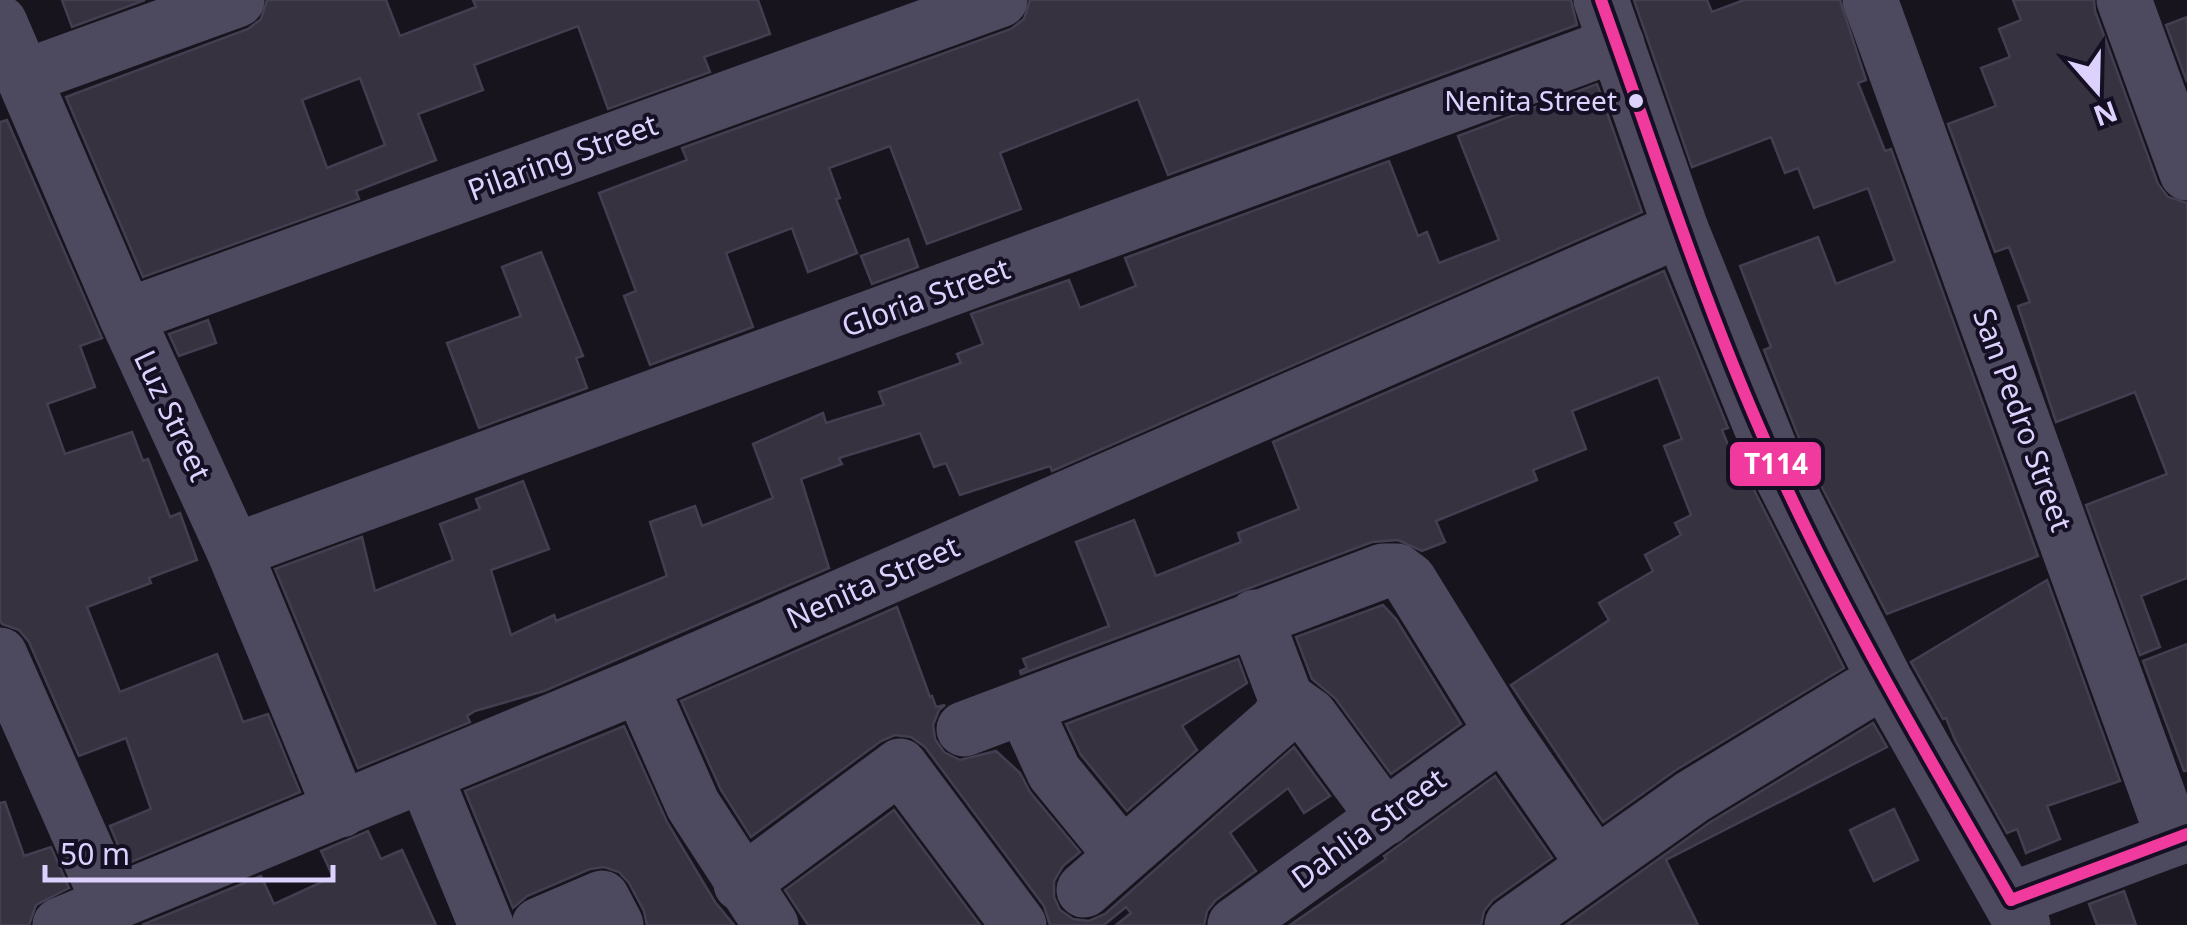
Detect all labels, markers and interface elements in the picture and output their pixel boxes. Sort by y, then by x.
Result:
north arrow [2047,40,2147,140]
place label: Nenita Street [1444,81,1617,119]
marker: Nenita Street [1626,91,1646,111]
text: N [2089,93,2123,136]
street label: Pilaring Street [462,103,663,210]
street label: Gloria Street [836,247,1015,346]
street label: San Pedro Street [1964,302,2083,537]
street label: Luz Street [125,343,222,488]
line badge: T114 [1728,440,1823,488]
text: T114 [1744,444,1808,482]
street label: Nenita Street [779,525,965,638]
street label: Dahlia Street [1283,758,1454,898]
scale bar [45,820,332,882]
text: 50 m [60,833,130,874]

